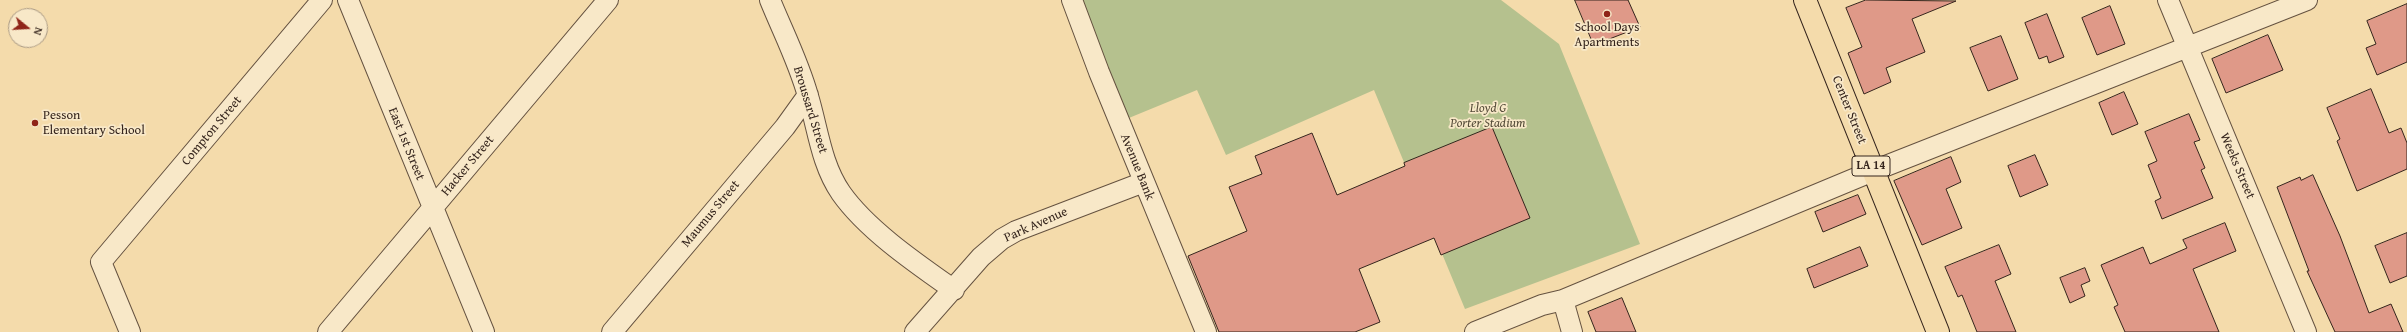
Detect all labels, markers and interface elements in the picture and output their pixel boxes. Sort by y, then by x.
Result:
north arrow [8,8,48,48]
marker: School Days Apartments [1602,9,1612,19]
place label: School Days Apartments [1575,20,1639,51]
text: N [30,25,47,37]
street label: Broussard Street [789,64,831,156]
street label: Center Street [1828,74,1870,146]
street label: Compton Street [179,93,245,169]
park label: Lloyd G Porter Stadium [1450,101,1526,132]
street label: East 1st Street [384,105,428,183]
place label: Pesson Elementary School [43,108,145,139]
marker: Pesson Elementary School [30,118,40,128]
street label: Weeks Street [2216,131,2258,201]
street label: Avenue Bank [1117,132,1157,202]
street label: Hacker Street [438,133,498,199]
road number: LA 14 [1852,156,1890,176]
street label: Maumus Street [679,177,743,251]
street label: Park Avenue [1002,204,1070,246]

